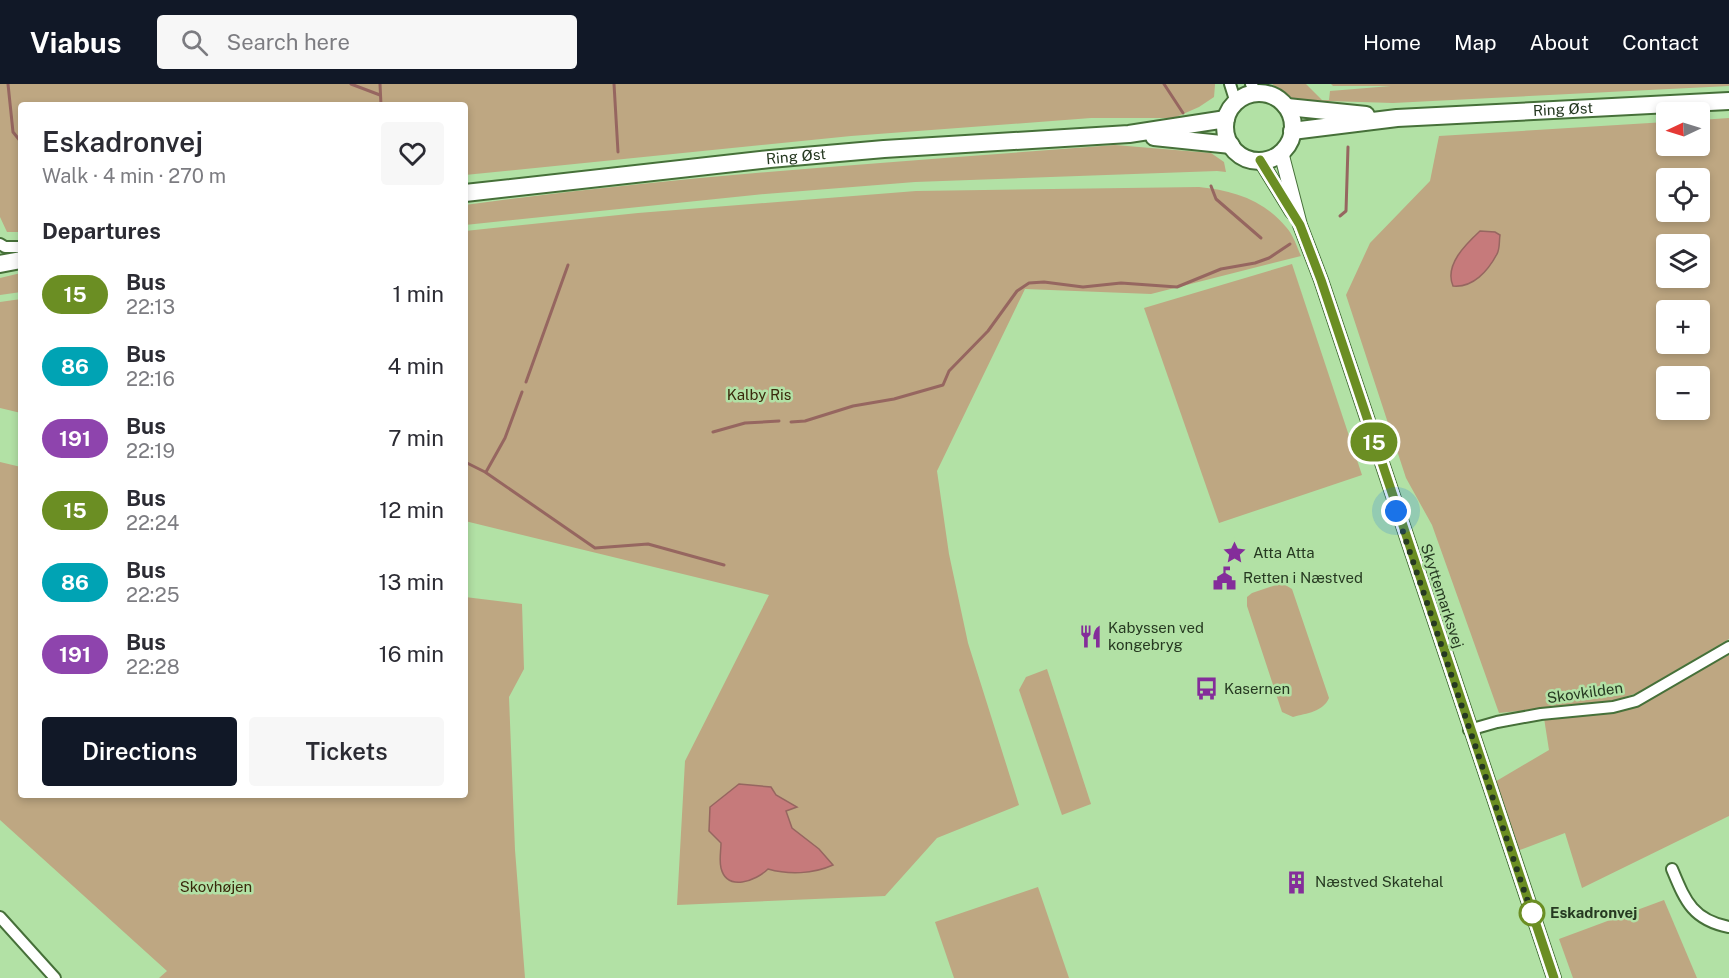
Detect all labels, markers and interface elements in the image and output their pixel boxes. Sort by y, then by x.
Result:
search box [157,15,577,69]
text: Viabus [30,26,121,59]
icon: search [178,26,211,59]
text: Search here [226,29,350,55]
text: Home [1363,30,1421,55]
text: Map [1454,30,1497,55]
text: About [1530,30,1589,55]
text: Contact [1622,30,1699,55]
street label: Ring Øst [1533,99,1594,119]
north arrow [1656,102,1710,156]
map controls [1656,102,1710,420]
button: heart [381,122,444,185]
text: Eskadronvej [42,125,203,158]
street label: Ring Øst [765,145,827,167]
text: Walk · 4 min · 270 m [42,164,226,188]
button: locate [1656,168,1710,222]
text: Departures [42,218,161,244]
button: layers [1656,234,1710,288]
text: Bus [126,269,166,295]
text: 1 min [392,281,444,307]
text: 15 [63,282,87,307]
text: 22:13 [126,295,175,319]
button: + [1656,300,1710,354]
text: Bus [126,341,166,367]
text: 4 min [388,353,444,379]
text: 86 [61,354,89,379]
button: − [1656,366,1710,420]
text: 22:16 [126,367,175,391]
park label: Kalby Ris [727,386,791,403]
text: Bus [126,413,166,439]
line badge: 15 [1347,422,1401,462]
text: 7 min [388,425,444,451]
text: 191 [59,426,91,451]
text: 15 [1362,430,1386,455]
text: 22:19 [126,439,175,463]
text: Bus [126,485,166,511]
your location [1381,496,1411,526]
text: 12 min [379,497,444,523]
text: 15 [63,498,87,523]
text: 22:24 [126,511,179,535]
place icon: Atta Atta [1222,540,1248,566]
street label: Skyttemarksvej [1418,542,1467,650]
place label: Atta Atta [1253,544,1315,561]
text: Bus [126,557,166,583]
public building icon: Retten i Næstved [1212,565,1238,591]
text: 13 min [379,569,444,595]
place label: Retten i Næstved [1243,569,1363,586]
text: 86 [61,570,89,595]
text: 22:25 [126,583,179,607]
place label: Kabyssen ved kongebryg [1108,619,1204,653]
restaurant icon: Kabyssen ved kongebryg [1077,624,1103,650]
text: Bus [126,629,166,655]
text: 16 min [379,641,444,667]
text: 191 [59,642,91,667]
text: 22:28 [126,655,180,679]
bus stop icon: Kasernen [1193,676,1219,702]
street label: Skovkilden [1546,679,1624,706]
place label: Kasernen [1224,680,1290,697]
button: Directions [42,717,237,786]
button: Tickets [249,717,444,786]
building icon: Næstved Skatehal [1284,869,1310,895]
place label: Næstved Skatehal [1315,873,1444,890]
park label: Skovhøjen [180,878,252,895]
marker: Eskadronvej [1519,900,1545,926]
place label: Eskadronvej [1550,904,1637,921]

